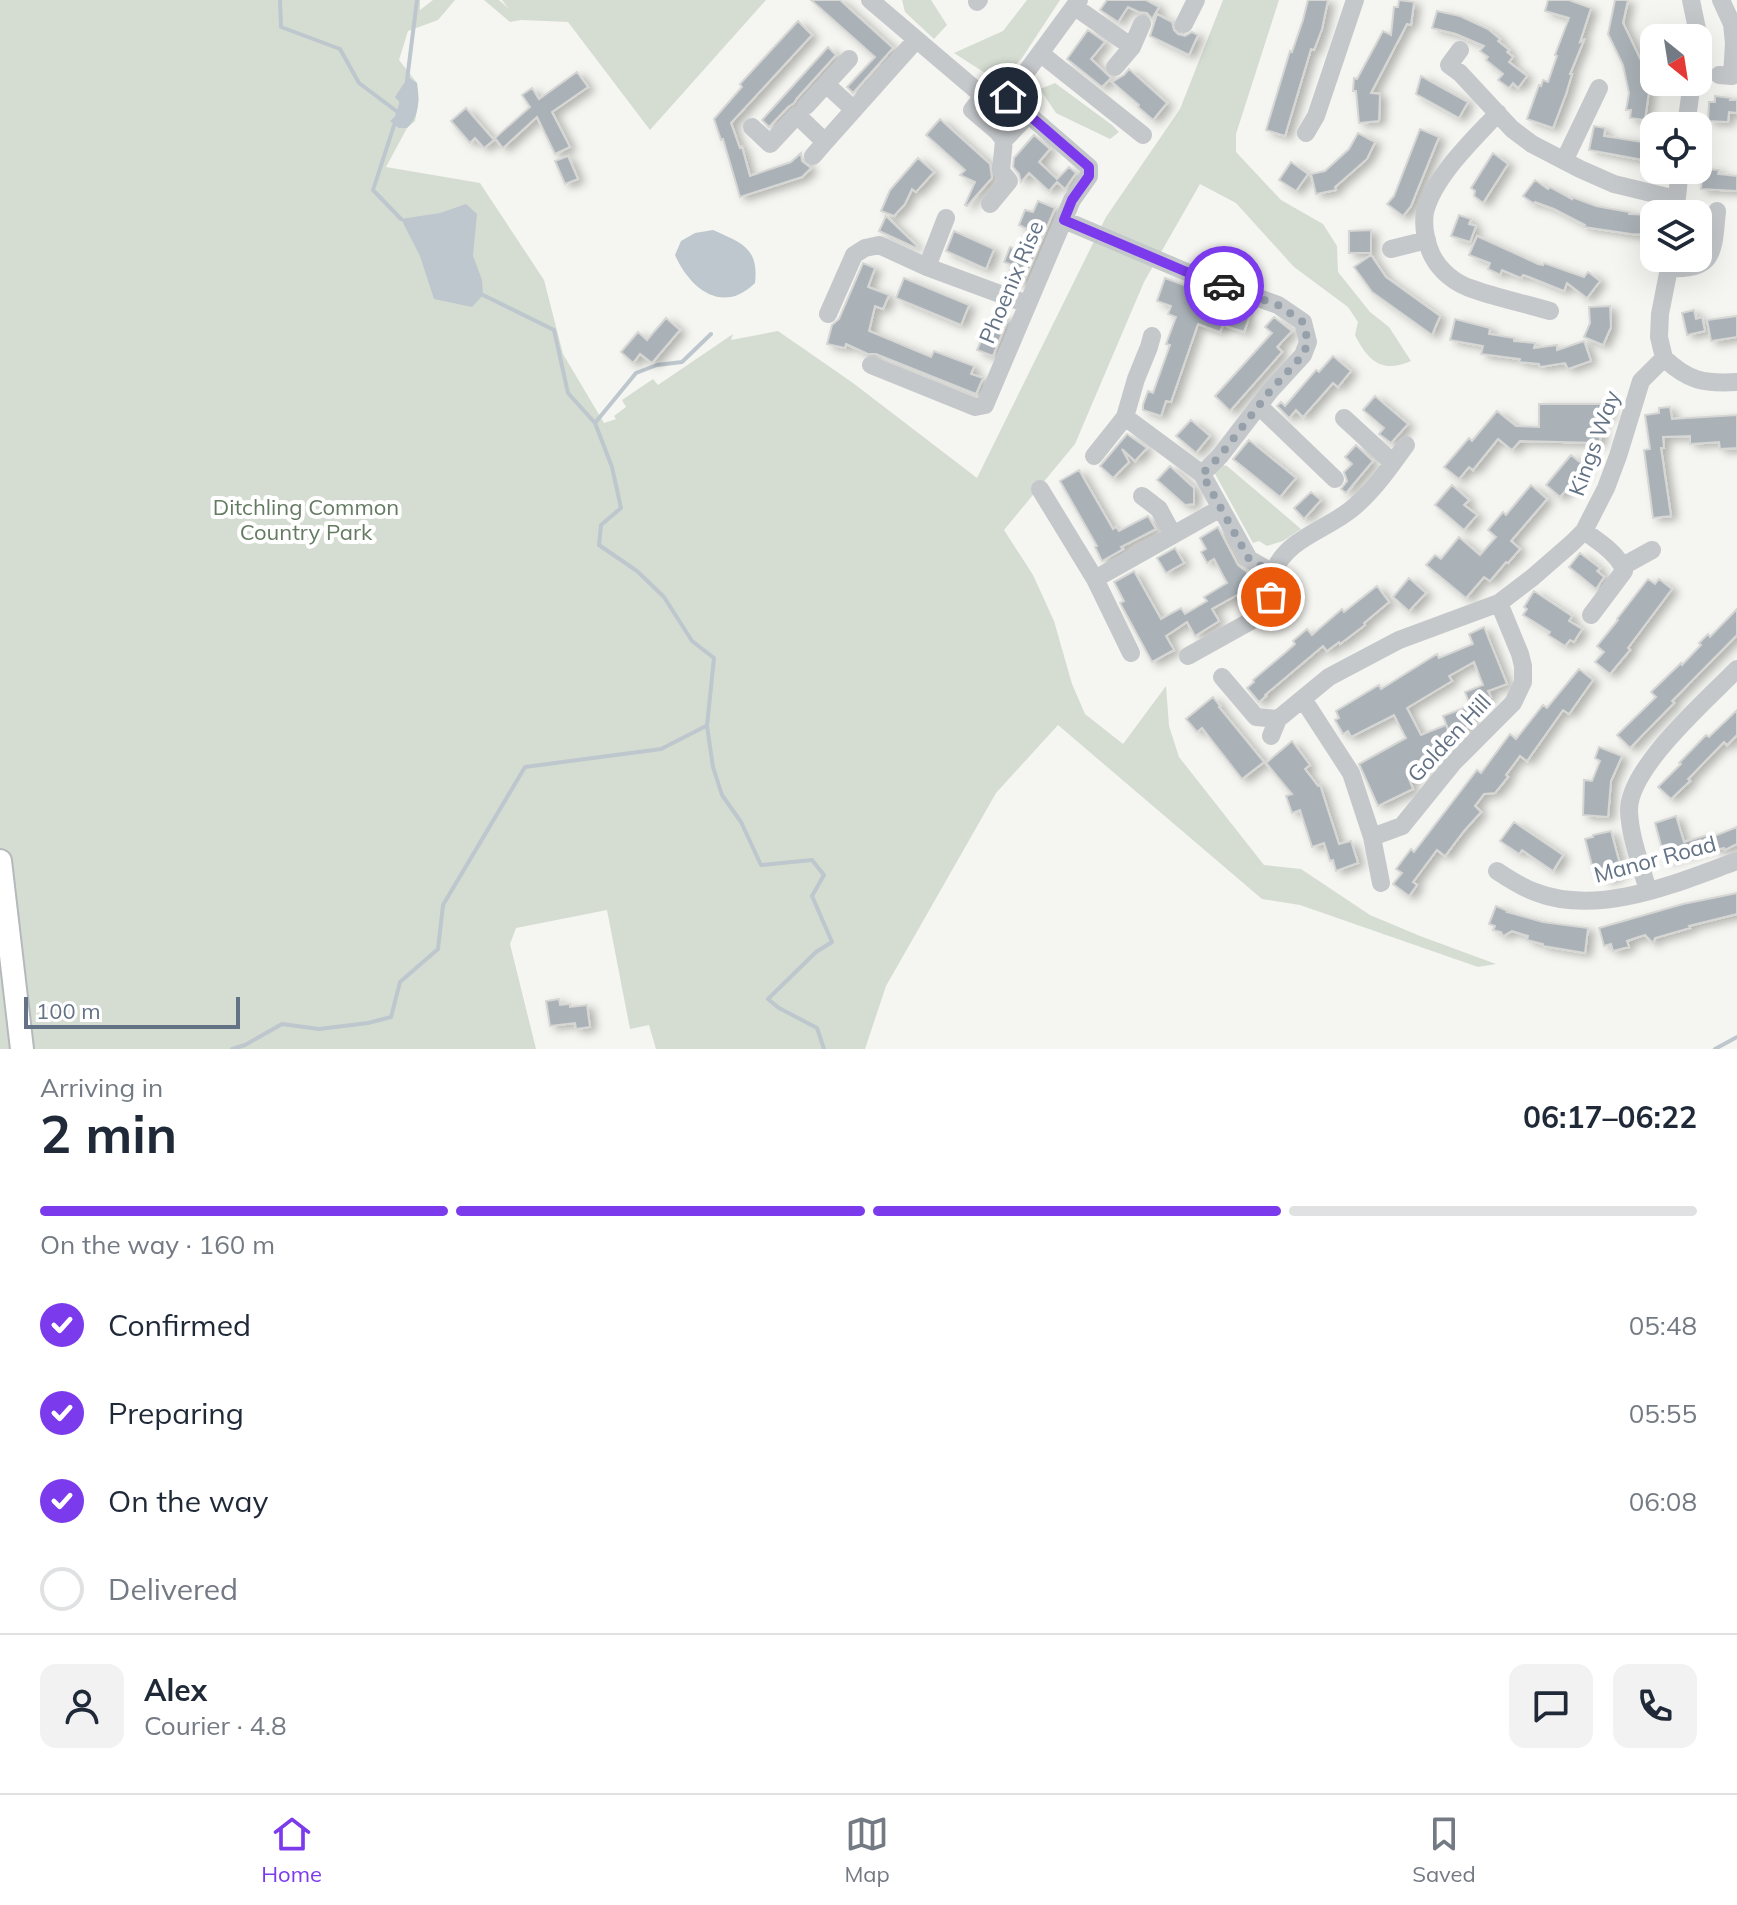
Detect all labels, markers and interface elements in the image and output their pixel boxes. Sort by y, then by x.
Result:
north arrow [1640,24,1712,96]
map controls [1640,24,1712,272]
pin [974,63,1042,131]
icon: home [986,75,1030,119]
button: locate [1640,112,1712,184]
button: layers [1640,200,1712,272]
street label: Phoenix Rise [973,216,1049,348]
courier [1184,246,1264,326]
icon: car [1202,264,1246,308]
street label: Kings Way [1562,386,1626,499]
park label: Ditchling Common Country Park [213,493,399,546]
pin [1237,563,1305,631]
icon: bag [1249,575,1293,619]
street label: Golden Hill [1401,688,1497,788]
street label: Manor Road [1591,829,1719,889]
scale bar [24,993,240,1029]
text: 100 m [36,997,101,1025]
text: Arriving in [40,1071,163,1104]
text: 06:17–06:22 [1523,1098,1697,1136]
text: 2 min [40,1101,177,1166]
text: On the way · 160 m [40,1228,275,1261]
icon: check [40,1303,84,1347]
text: Confirmed [108,1306,251,1344]
text: 05:48 [1629,1309,1697,1342]
icon: check [40,1391,84,1435]
text: Preparing [108,1394,244,1432]
text: 05:55 [1629,1397,1697,1430]
icon: check [40,1479,84,1523]
text: On the way [108,1482,268,1520]
text: 06:08 [1629,1485,1697,1518]
text: Delivered [108,1570,238,1608]
button: person [40,1664,124,1748]
button: chat [1509,1664,1593,1748]
button: phone [1613,1664,1697,1748]
text: Alex [144,1671,207,1709]
text: Courier · 4.8 [144,1709,287,1742]
tab: Home [261,1812,322,1888]
tab: Map [844,1812,890,1888]
tab: Saved [1412,1812,1476,1888]

